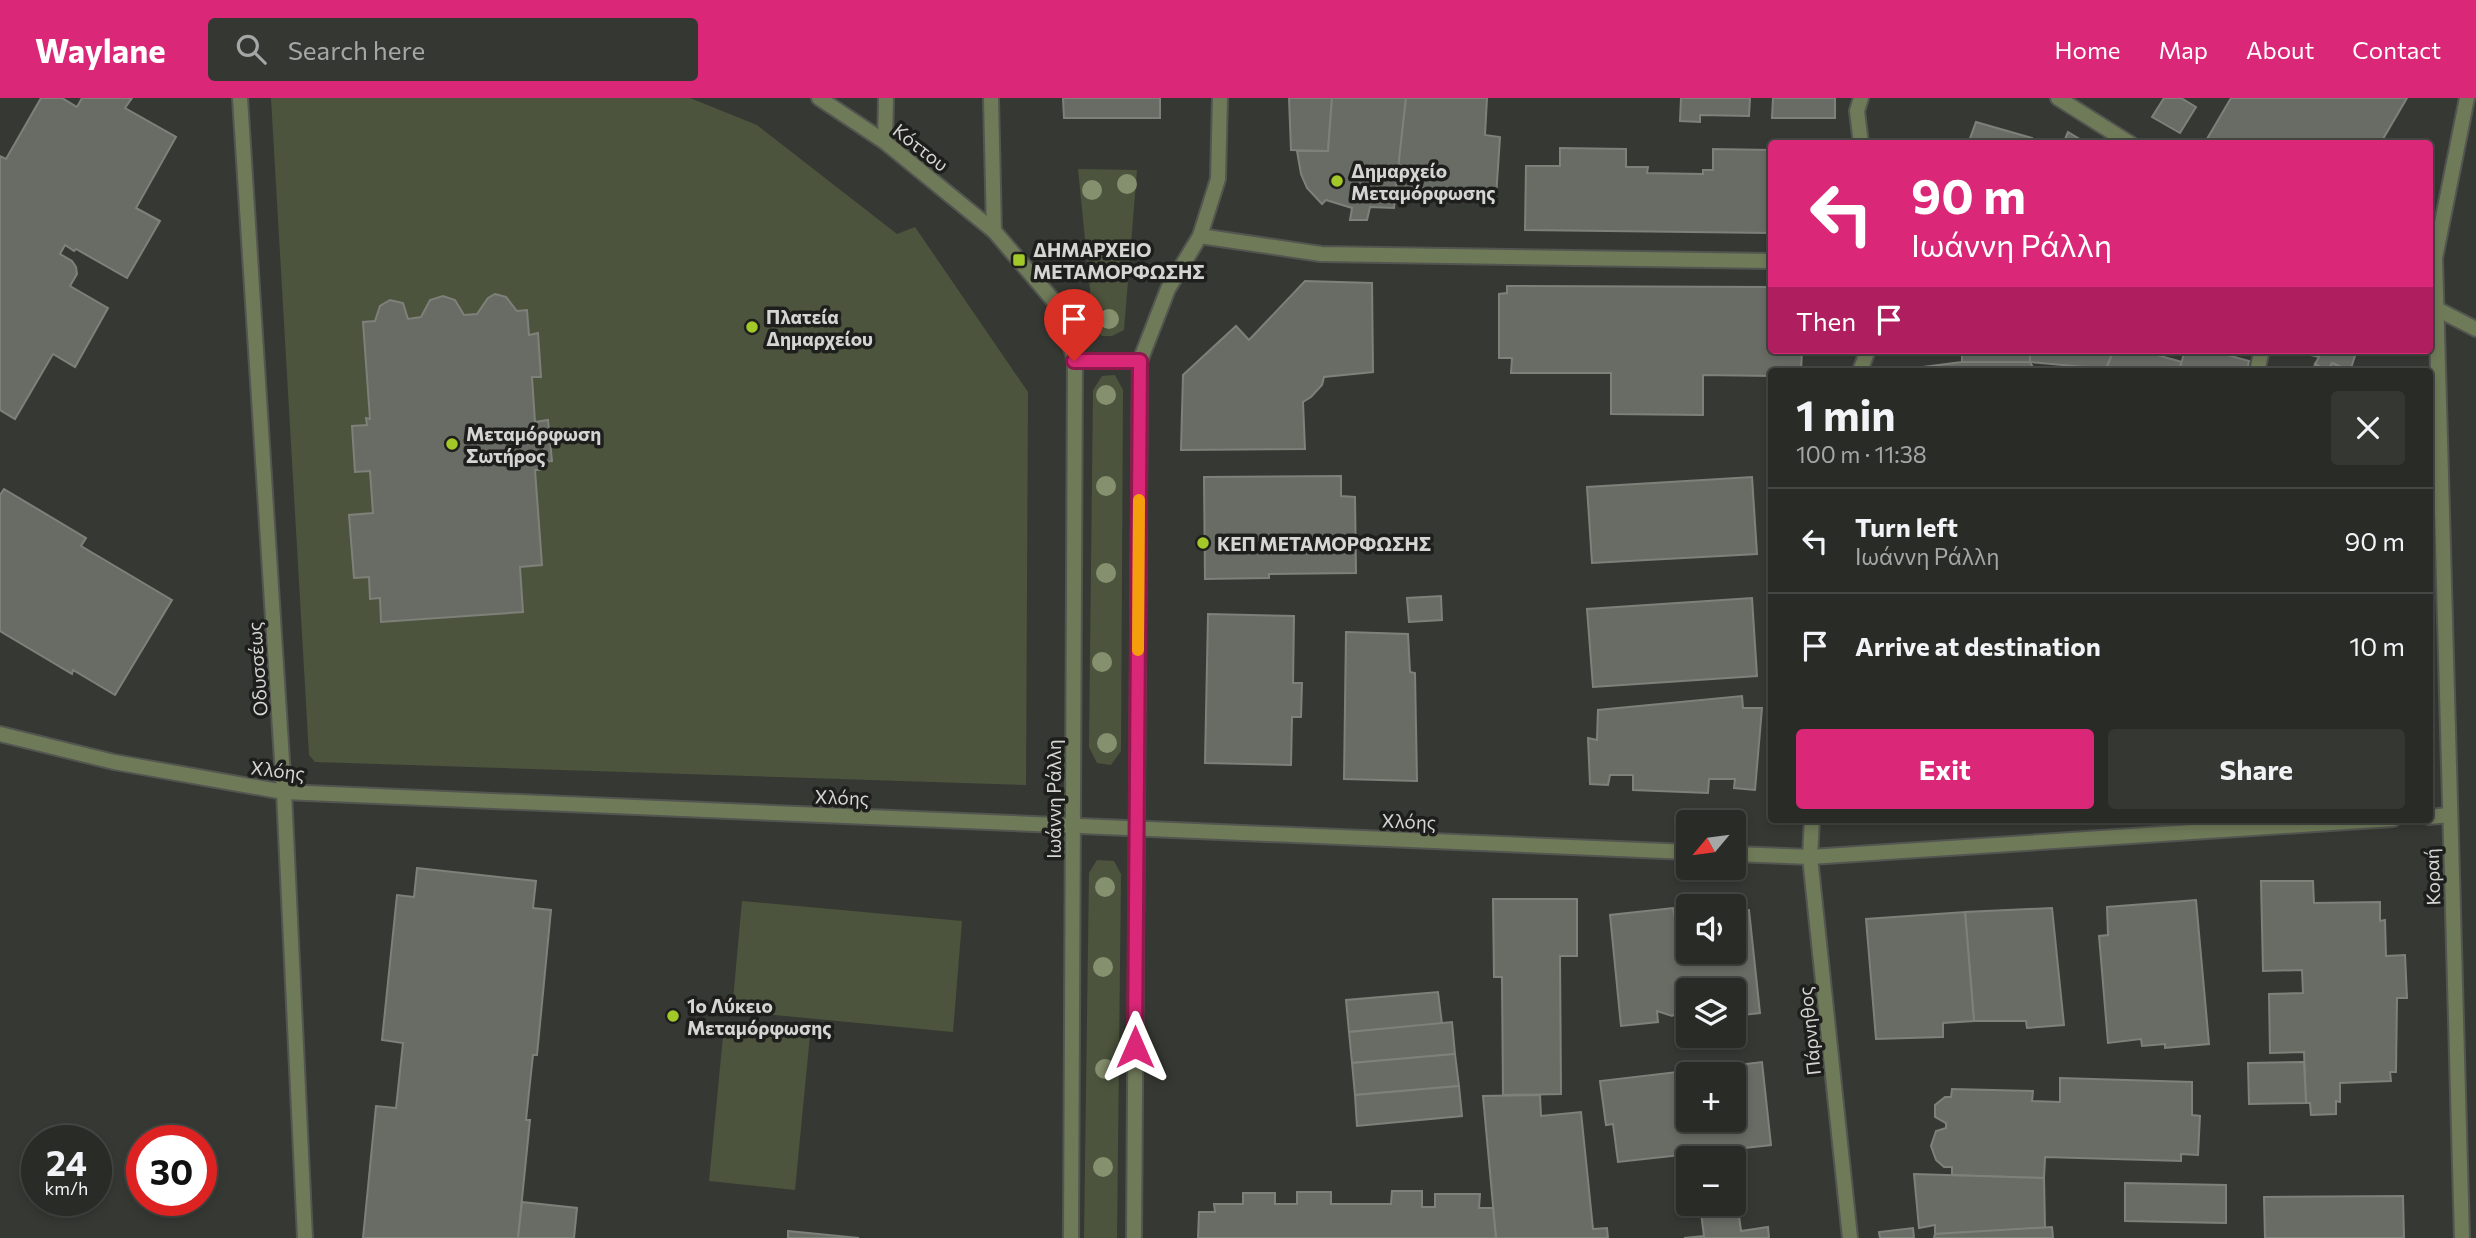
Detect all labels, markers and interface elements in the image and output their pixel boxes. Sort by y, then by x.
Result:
search box [208,18,698,81]
text: Waylane [35,29,166,70]
icon: search [232,30,270,68]
text: Search here [288,34,425,65]
text: Home [2055,35,2121,64]
text: Map [2159,35,2208,64]
text: About [2246,35,2314,64]
text: Contact [2352,35,2441,64]
street label: Κόττου [889,118,953,176]
place label: Δημαρχείο Μεταμόρφωσης [1351,159,1495,204]
text: 90 m [1911,164,2026,224]
icon: left [1796,168,1887,259]
marker: Δημαρχείο Μεταμόρφωσης [1329,173,1345,189]
text: Ιωάννη Ράλλη [1911,224,2112,264]
place label: ΔΗΜΑΡΧΕΙΟ ΜΕΤΑΜΟΡΦΩΣΗΣ [1033,238,1205,283]
marker: ΔΗΜΑΡΧΕΙΟ ΜΕΤΑΜΟΡΦΩΣΗΣ [1011,252,1027,268]
pin [1044,289,1104,361]
icon: arrive [1055,300,1093,338]
icon: arrive [1870,301,1908,339]
place label: Πλατεία Δημαρχείου [766,305,873,350]
text: Then [1796,305,1856,336]
marker: Πλατεία Δημαρχείου [744,319,760,335]
text: 1 min [1796,388,1896,440]
button: close [2331,391,2405,465]
place label: Μεταμόρφωση Σωτήρος [466,422,601,467]
marker: Μεταμόρφωση Σωτήρος [444,436,460,452]
text: 100 m · 11:38 [1796,440,1927,468]
text: Turn left [1855,511,1958,542]
icon: left [1796,522,1834,560]
text: 90 m [2345,525,2405,556]
place label: ΚΕΠ ΜΕΤΑΜΟΡΦΩΣΗΣ [1217,532,1431,555]
marker: ΚΕΠ ΜΕΤΑΜΟΡΦΩΣΗΣ [1195,535,1211,551]
text: Ιωάννη Ράλλη [1855,542,1999,570]
street label: Οδυσσέως [242,621,272,717]
icon: arrive [1796,627,1834,665]
text: Arrive at destination [1855,630,2101,661]
text: 10 m [2349,630,2405,661]
button: Exit [1796,729,2094,809]
button: Share [2108,729,2405,809]
street label: Ιωάννη Ράλλη [1042,739,1065,859]
street label: Χλόης [250,755,306,785]
street label: Χλόης [814,785,870,809]
street label: Χλόης [1381,809,1437,833]
north arrow [1676,810,1746,880]
map controls [1676,810,1746,1216]
street label: Κοραή [2420,848,2444,906]
button: sound [1676,894,1746,964]
button: layers [1676,978,1746,1048]
street label: Πάρνηθος [1793,985,1825,1077]
place label: 1ο Λύκειο Μεταμόρφωσης [687,994,831,1039]
marker: 1ο Λύκειο Μεταμόρφωσης [665,1008,681,1024]
position arrow [1098,1010,1172,1084]
button: + [1676,1062,1746,1132]
speed limit sign: 30 [126,1125,217,1216]
text: 24 [46,1140,87,1183]
button: − [1676,1146,1746,1216]
text: km/h [45,1177,88,1199]

